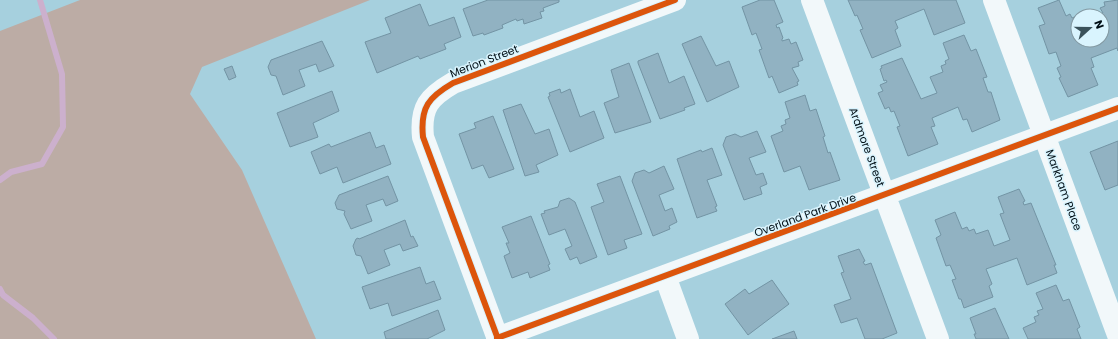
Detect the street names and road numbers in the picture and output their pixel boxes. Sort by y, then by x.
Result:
street label: Merion Street [447,41,521,81]
street label: Ardmore Street [845,105,889,189]
street label: Markham Place [1042,147,1086,233]
street label: Overland Park Drive [752,189,858,241]

